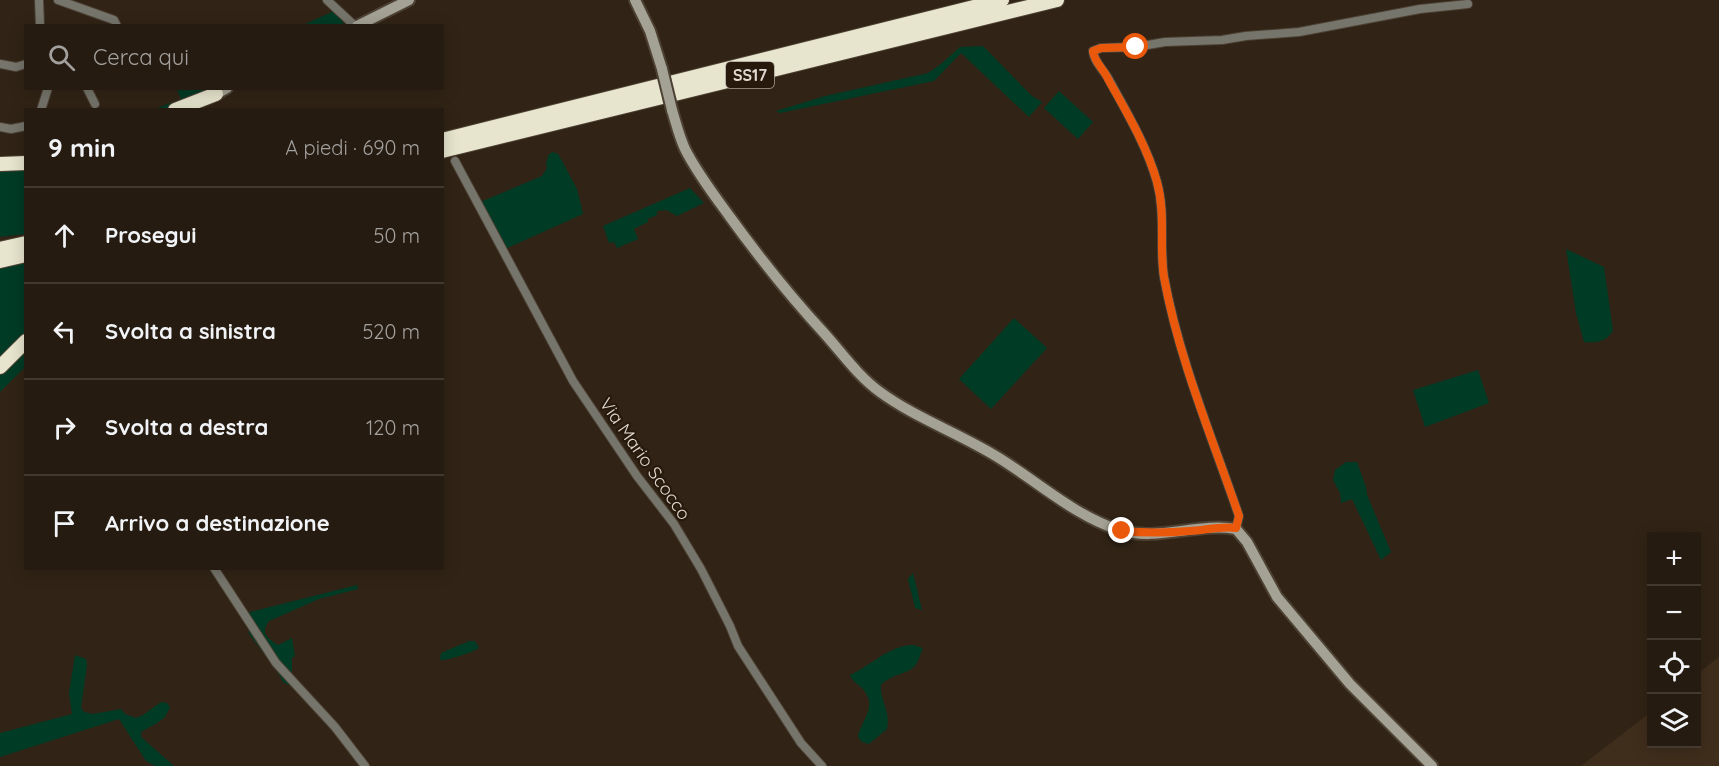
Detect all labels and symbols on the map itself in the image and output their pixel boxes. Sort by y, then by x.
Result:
route start [1122,33,1148,59]
road number: SS17 [726,62,774,88]
street label: Via Mario Scocco [595,393,696,524]
route end [1108,517,1134,543]

